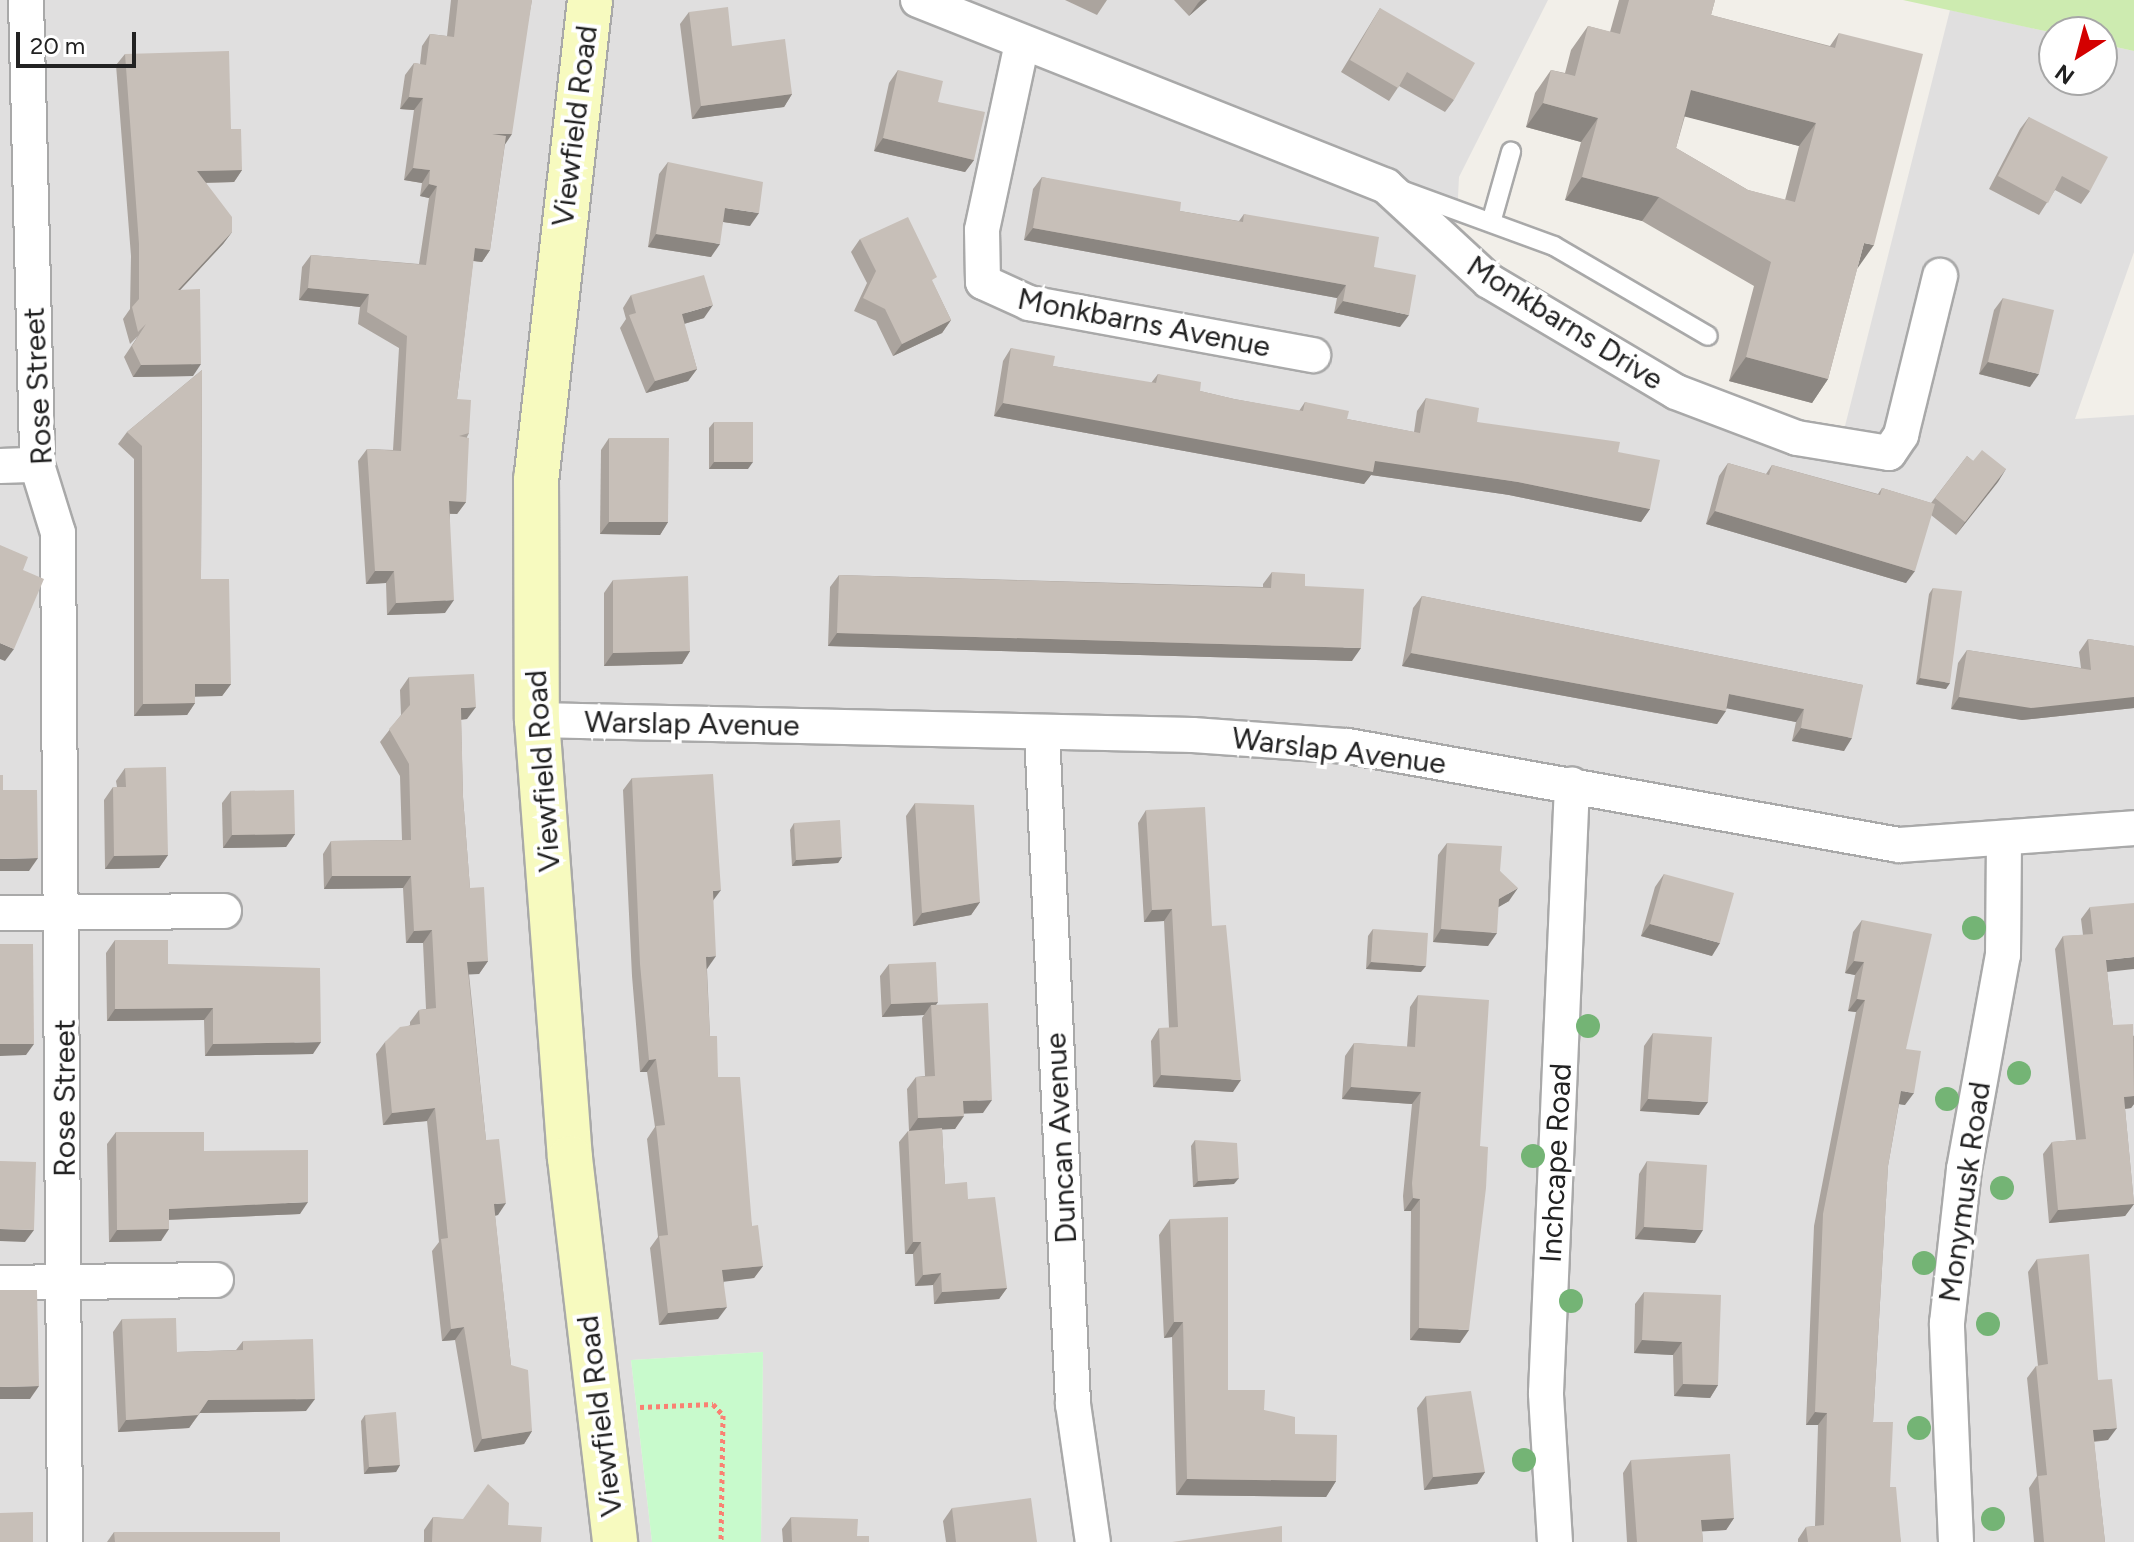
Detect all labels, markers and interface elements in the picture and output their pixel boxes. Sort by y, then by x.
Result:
scale bar [20,16,140,66]
north arrow [2038,16,2118,96]
street label: Viewfield Road [545,23,605,229]
text: 20 m [30,31,85,60]
text: N [2050,58,2080,90]
street label: Monkbarns Drive [1460,248,1670,398]
street label: Monkbarns Avenue [1015,281,1273,365]
street label: Rose Street [16,306,60,466]
street label: Viewfield Road [518,669,568,873]
street label: Warslap Avenue [584,704,800,744]
street label: Warslap Avenue [1230,720,1448,782]
street label: Rose Street [47,1019,83,1177]
street label: Duncan Avenue [1037,1032,1085,1244]
street label: Inchcape Road [1533,1062,1579,1264]
street label: Monymusk Road [1932,1079,1998,1305]
street label: Viewfield Road [570,1313,630,1519]

